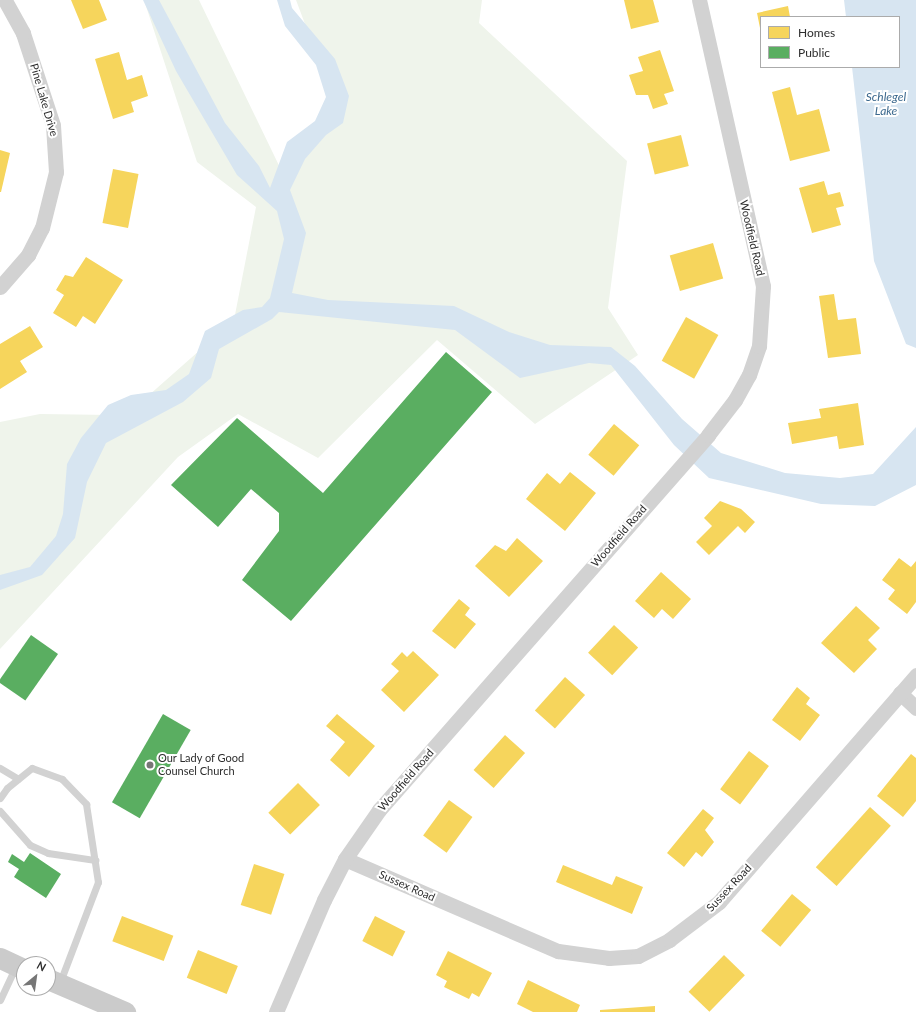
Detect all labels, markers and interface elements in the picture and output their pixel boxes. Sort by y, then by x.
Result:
legend [760,16,900,68]
text: Homes [798,25,835,40]
text: Public [798,45,830,60]
street label: Pine Lake Drive [27,62,61,138]
water label: Schlegel Lake [866,90,906,118]
street label: Woodfield Road [737,199,767,277]
street label: Woodfield Road [589,502,649,570]
street label: Woodfield Road [376,746,436,814]
place label: Our Lady of Good Counsel Church [158,752,245,778]
marker: Our Lady of Good Counsel Church [145,760,155,770]
street label: Sussex Road [704,862,754,914]
street label: Sussex Road [377,868,437,904]
north arrow [16,956,56,996]
text: N [35,958,48,974]

